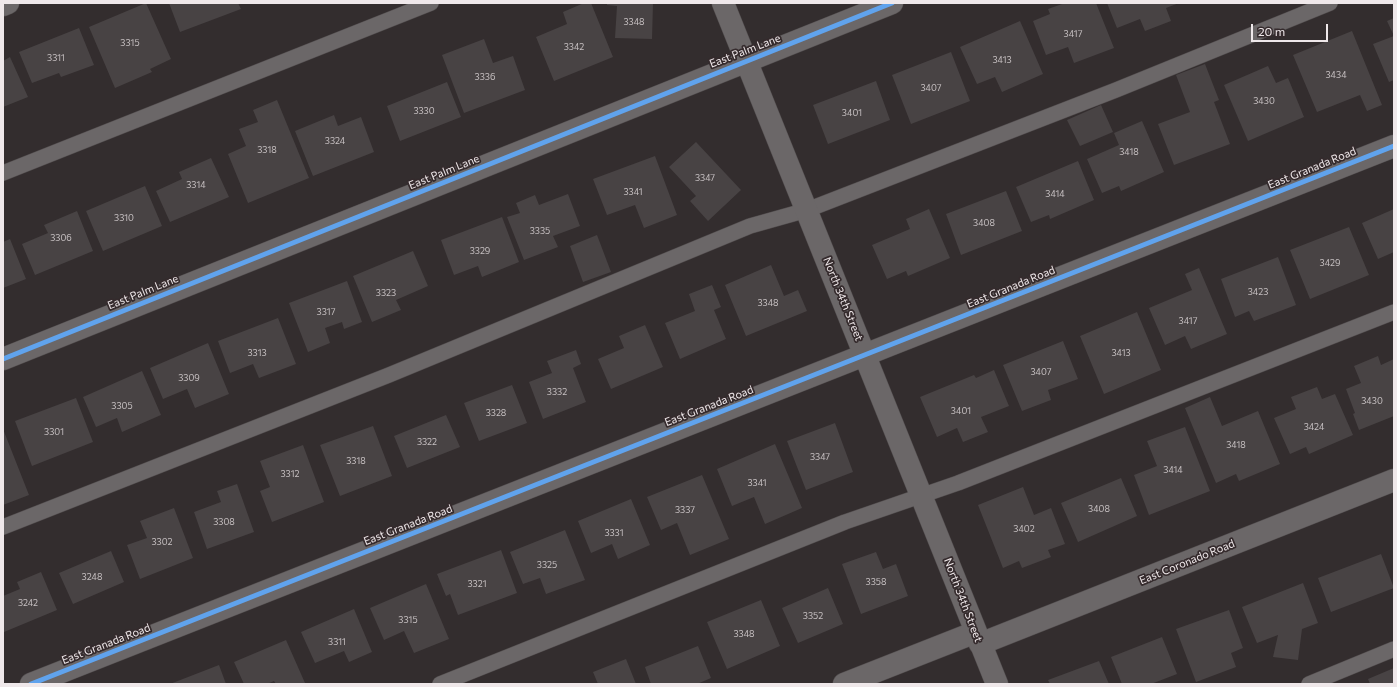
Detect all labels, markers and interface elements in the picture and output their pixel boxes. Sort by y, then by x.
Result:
scale bar [1253,16,1330,42]
house number: 3348 [623,17,645,27]
text: 20 m [1258,24,1285,38]
house number: 3417 [1064,29,1082,39]
street label: East Palm Lane [708,31,782,71]
house number: 3315 [120,38,140,48]
house number: 3342 [564,42,584,52]
house number: 3311 [47,53,65,63]
house number: 3413 [992,55,1012,65]
house number: 3434 [1325,70,1347,80]
house number: 3336 [475,72,495,82]
house number: 3407 [920,83,942,93]
house number: 3430 [1253,96,1275,106]
house number: 3330 [413,106,435,116]
house number: 3401 [842,108,862,118]
house number: 3324 [325,136,345,146]
street label: East Granada Road [1266,144,1358,192]
house number: 3318 [257,145,277,155]
house number: 3418 [1119,147,1139,157]
street label: East Palm Lane [407,152,481,192]
house number: 3347 [695,173,715,183]
house number: 3314 [186,180,206,190]
house number: 3341 [623,187,643,197]
house number: 3414 [1045,189,1065,199]
house number: 3310 [114,213,134,223]
house number: 3408 [973,218,995,228]
house number: 3335 [530,226,550,236]
house number: 3306 [50,233,72,243]
house number: 3329 [470,246,490,256]
street label: North 34th Street [820,255,866,343]
house number: 3429 [1320,258,1340,268]
street label: East Granada Road [965,263,1057,311]
street label: East Palm Lane [106,272,180,312]
house number: 3423 [1248,287,1268,297]
house number: 3323 [376,288,396,298]
house number: 3348 [757,298,779,308]
house number: 3317 [317,307,335,317]
house number: 3417 [1179,316,1197,326]
house number: 3313 [247,348,267,358]
house number: 3413 [1111,348,1131,358]
house number: 3407 [1030,367,1052,377]
house number: 3309 [178,373,200,383]
street label: East Granada Road [663,383,755,429]
house number: 3332 [547,387,567,397]
house number: 3430 [1361,396,1383,406]
house number: 3305 [111,401,133,411]
house number: 3401 [951,406,971,416]
house number: 3328 [486,408,506,418]
house number: 3424 [1304,422,1324,432]
house number: 3301 [44,427,64,437]
house number: 3322 [417,437,437,447]
house number: 3418 [1226,440,1246,450]
house number: 3347 [810,452,830,462]
house number: 3318 [346,456,366,466]
house number: 3414 [1163,465,1183,475]
house number: 3312 [280,469,300,479]
house number: 3341 [747,478,767,488]
street label: East Granada Road [362,502,454,548]
house number: 3408 [1088,504,1110,514]
house number: 3337 [675,505,695,515]
house number: 3308 [213,517,235,527]
house number: 3402 [1013,524,1035,534]
house number: 3331 [604,528,624,538]
house number: 3302 [151,537,173,547]
street label: East Coronado Road [1137,537,1237,587]
street label: North 34th Street [941,556,985,644]
house number: 3325 [537,560,557,570]
house number: 3248 [82,572,102,582]
house number: 3358 [866,577,886,587]
house number: 3321 [467,579,487,589]
house number: 3242 [18,598,38,608]
house number: 3352 [803,611,823,621]
house number: 3315 [398,615,418,625]
street label: East Granada Road [60,621,152,667]
house number: 3348 [733,629,755,639]
house number: 3311 [328,637,346,647]

